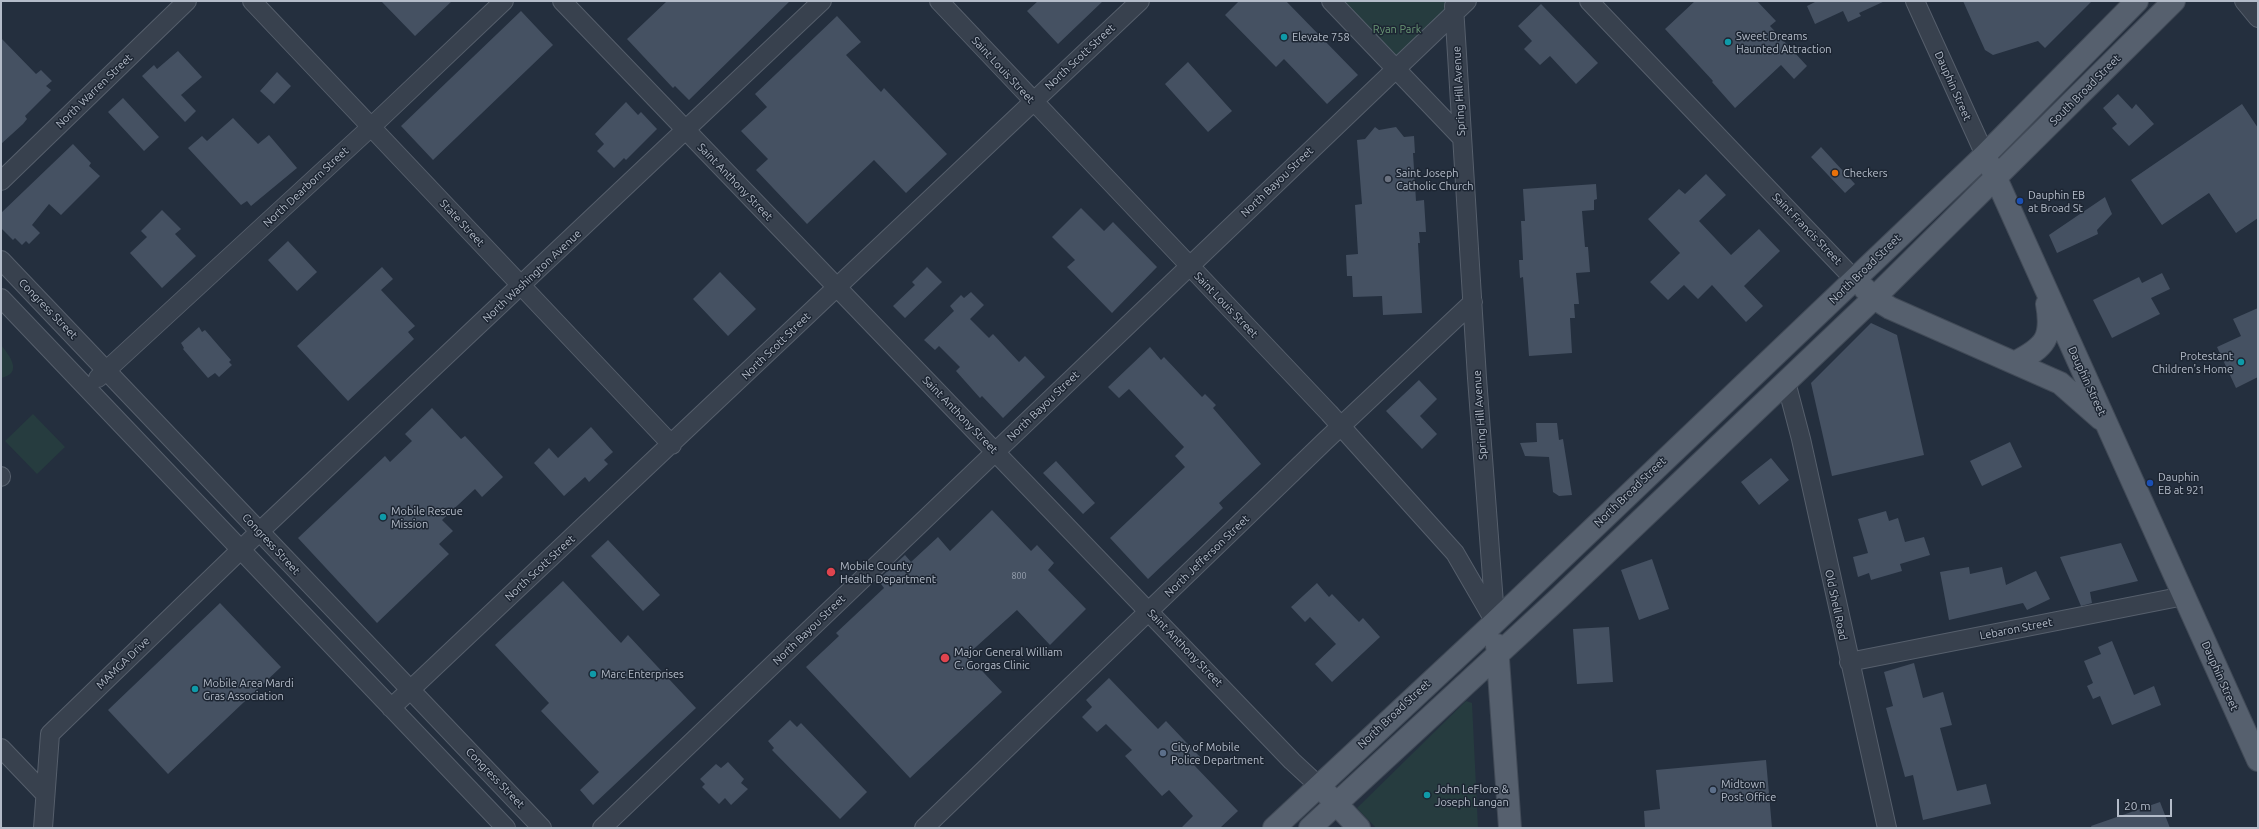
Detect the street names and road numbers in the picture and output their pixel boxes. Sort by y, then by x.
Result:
street label: North Scott Street [1042,21,1118,93]
street label: Saint Louis Street [969,34,1037,106]
street label: Spring Hill Avenue [1450,46,1468,136]
street label: Dauphin Street [1932,49,1974,123]
street label: North Warren Street [53,51,135,131]
street label: South Broad Street [2047,52,2123,128]
street label: Saint Anthony Street [695,141,775,223]
street label: North Dearborn Street [261,144,351,230]
street label: North Bayou Street [1238,144,1316,220]
street label: Saint Francis Street [1769,190,1845,268]
street label: State Street [437,197,487,249]
street label: North Washington Avenue [480,227,584,325]
street label: North Broad Street [1826,231,1904,307]
street label: Saint Louis Street [1191,269,1261,341]
street label: Congress Street [16,276,80,342]
street label: North Scott Street [739,310,813,382]
street label: Dauphin Street [2065,344,2109,418]
street label: North Bayou Street [1004,368,1082,444]
street label: Spring Hill Avenue [1470,370,1490,460]
street label: Saint Anthony Street [920,374,1000,456]
street label: North Broad Street [1591,454,1669,530]
street label: Congress Street [239,511,303,577]
street label: North Jefferson Street [1162,512,1252,600]
street label: North Scott Street [502,532,578,604]
street label: Old Shell Road [1822,568,1850,642]
street label: North Bayou Street [770,592,848,668]
street label: Saint Anthony Street [1145,607,1225,689]
street label: Lebaron Street [1978,615,2054,643]
street label: MAMGA Drive [94,634,152,692]
street label: Dauphin Street [2199,639,2241,713]
street label: North Broad Street [1355,677,1433,751]
street label: Congress Street [463,745,527,811]

